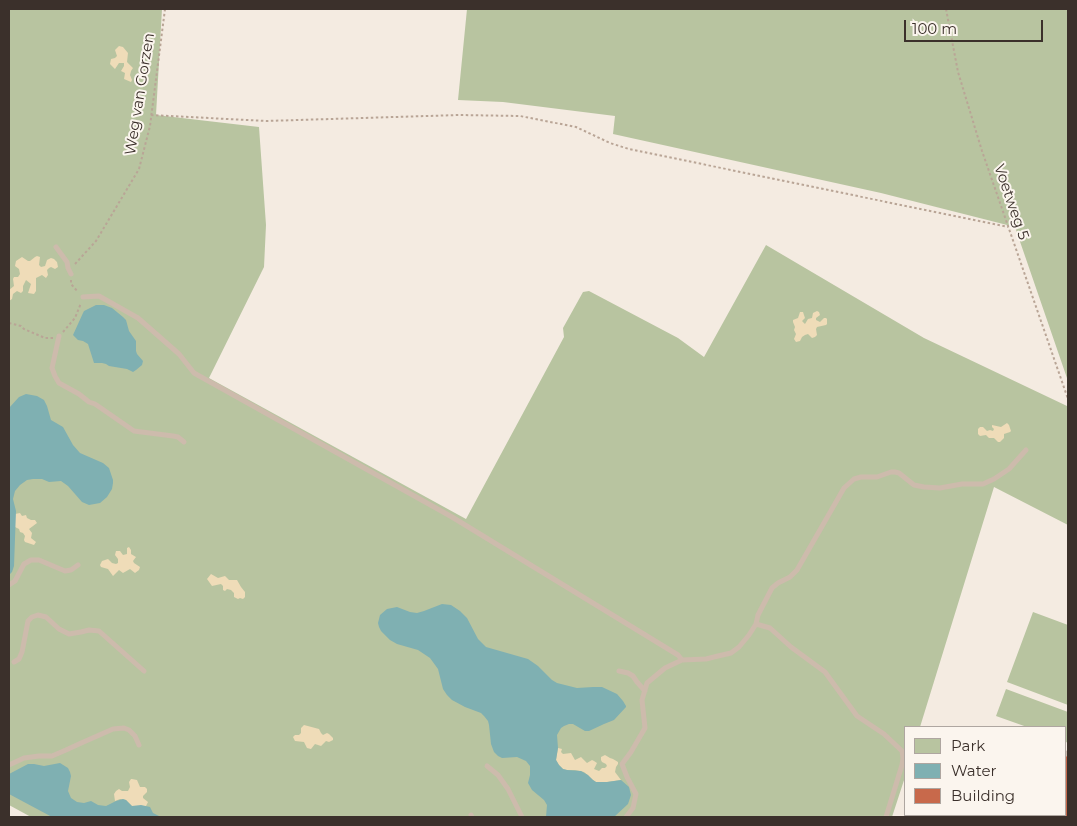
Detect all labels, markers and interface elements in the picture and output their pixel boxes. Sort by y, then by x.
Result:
scale bar [907,10,1046,42]
text: 100 m [912,19,957,38]
street label: Weg van Gorzen [121,32,159,156]
street label: Voetweg 5 [990,162,1032,242]
legend [904,726,1067,816]
text: Park [951,736,985,755]
text: Water [951,761,997,780]
text: Building [951,786,1015,805]

